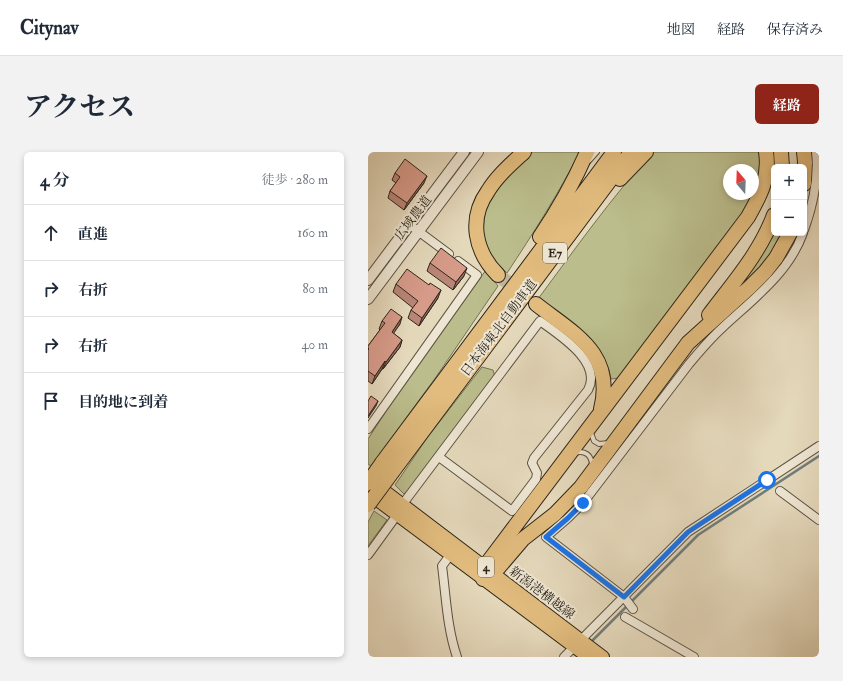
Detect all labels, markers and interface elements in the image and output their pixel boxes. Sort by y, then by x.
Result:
text: Citynav [20,16,79,40]
text: 地図 [667,21,695,38]
text: 経路 [717,21,745,38]
text: 保存済み [767,21,823,38]
button: 経路 [755,84,819,124]
text: アクセス [24,90,135,125]
north arrow [723,164,759,200]
map controls [771,164,807,236]
button: + [771,164,807,200]
text: 4 分 [40,170,70,191]
text: 徒歩 · 280 m [262,172,328,188]
street label: 広域農道 [391,192,435,244]
button: − [771,200,807,236]
icon: ahead [40,222,62,244]
text: 直進 [78,225,108,244]
text: 160 m [297,225,328,241]
road number: E7 [543,243,567,263]
street label: 日本海東北自動車道 [457,276,541,380]
icon: right [40,278,62,300]
text: 右折 [78,281,108,300]
text: 80 m [302,281,328,297]
icon: right [40,334,62,356]
text: 右折 [78,337,108,356]
text: 40 m [302,337,328,353]
icon: arrive [40,390,62,412]
text: 目的地に到着 [78,393,168,412]
route start [758,471,776,489]
route end [574,494,592,512]
road number: 4 [478,557,494,577]
street label: 新潟港横越線 [506,563,578,623]

